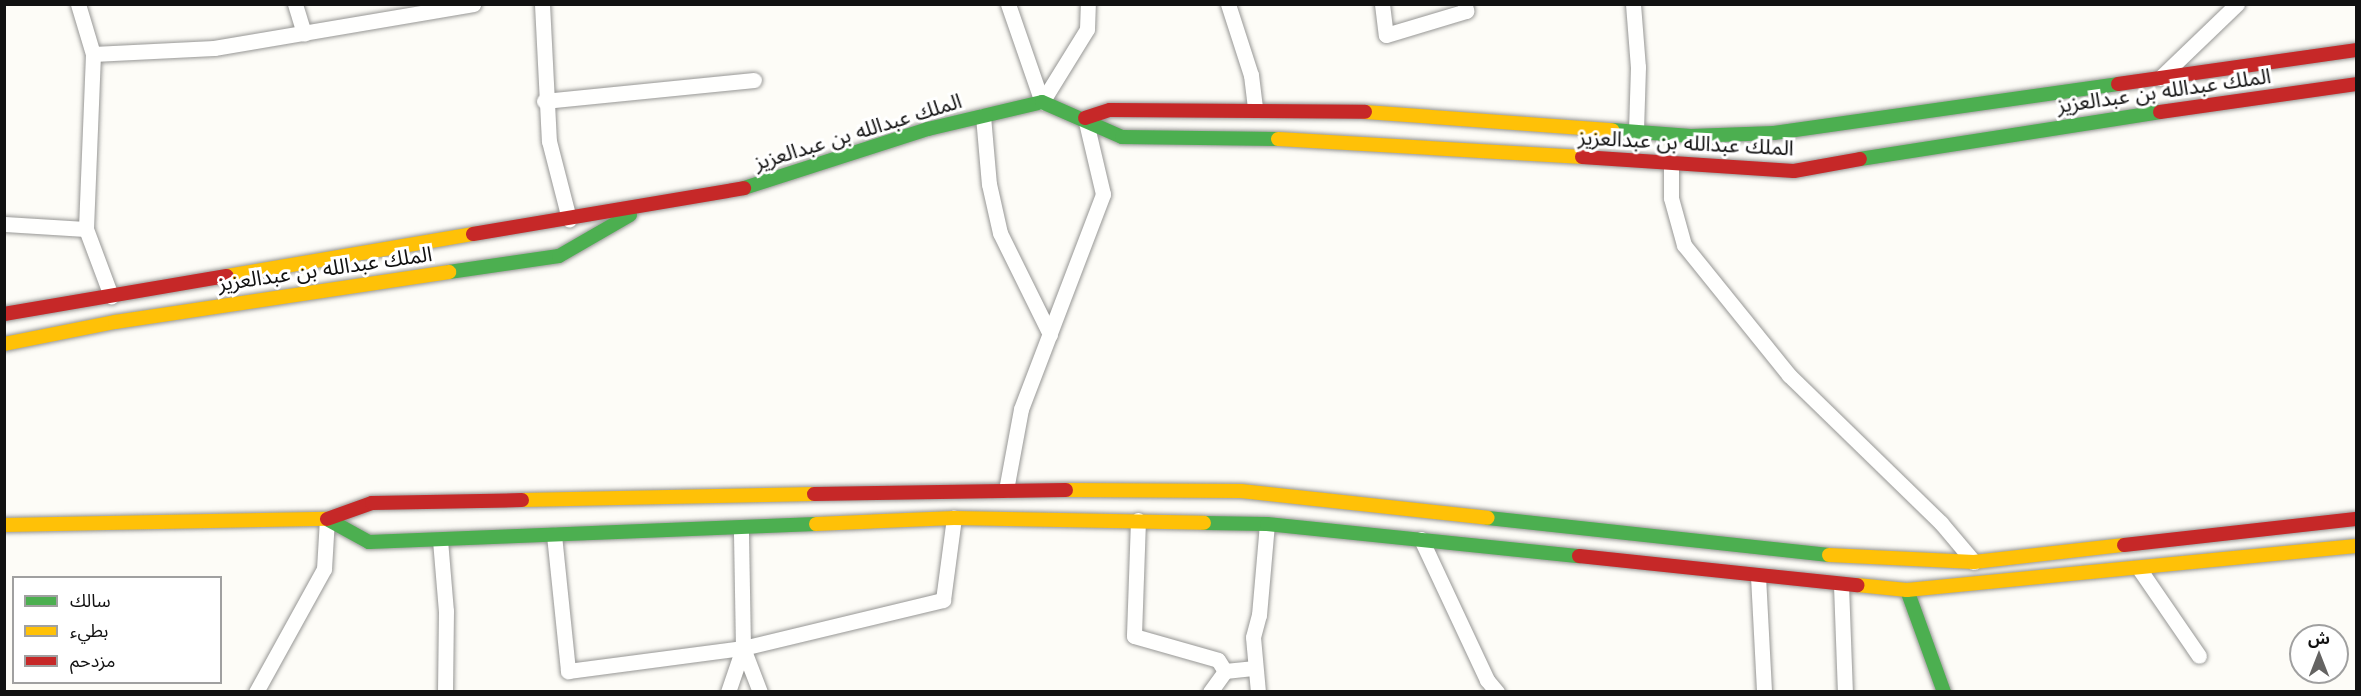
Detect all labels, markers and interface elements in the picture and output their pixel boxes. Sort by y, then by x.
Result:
street label: الملك عبدالله بن عبدالعزيز [2055,64,2273,118]
street label: الملك عبدالله بن عبدالعزيز [751,88,965,176]
street label: الملك عبدالله بن عبدالعزيز [1578,125,1794,161]
street label: الملك عبدالله بن عبدالعزيز [216,242,434,296]
legend [12,576,222,684]
text: سالك [70,590,111,612]
text: بطيء [70,620,108,642]
north arrow [2289,624,2349,684]
text: ش [2308,628,2330,648]
text: مزدحم [70,650,115,672]

